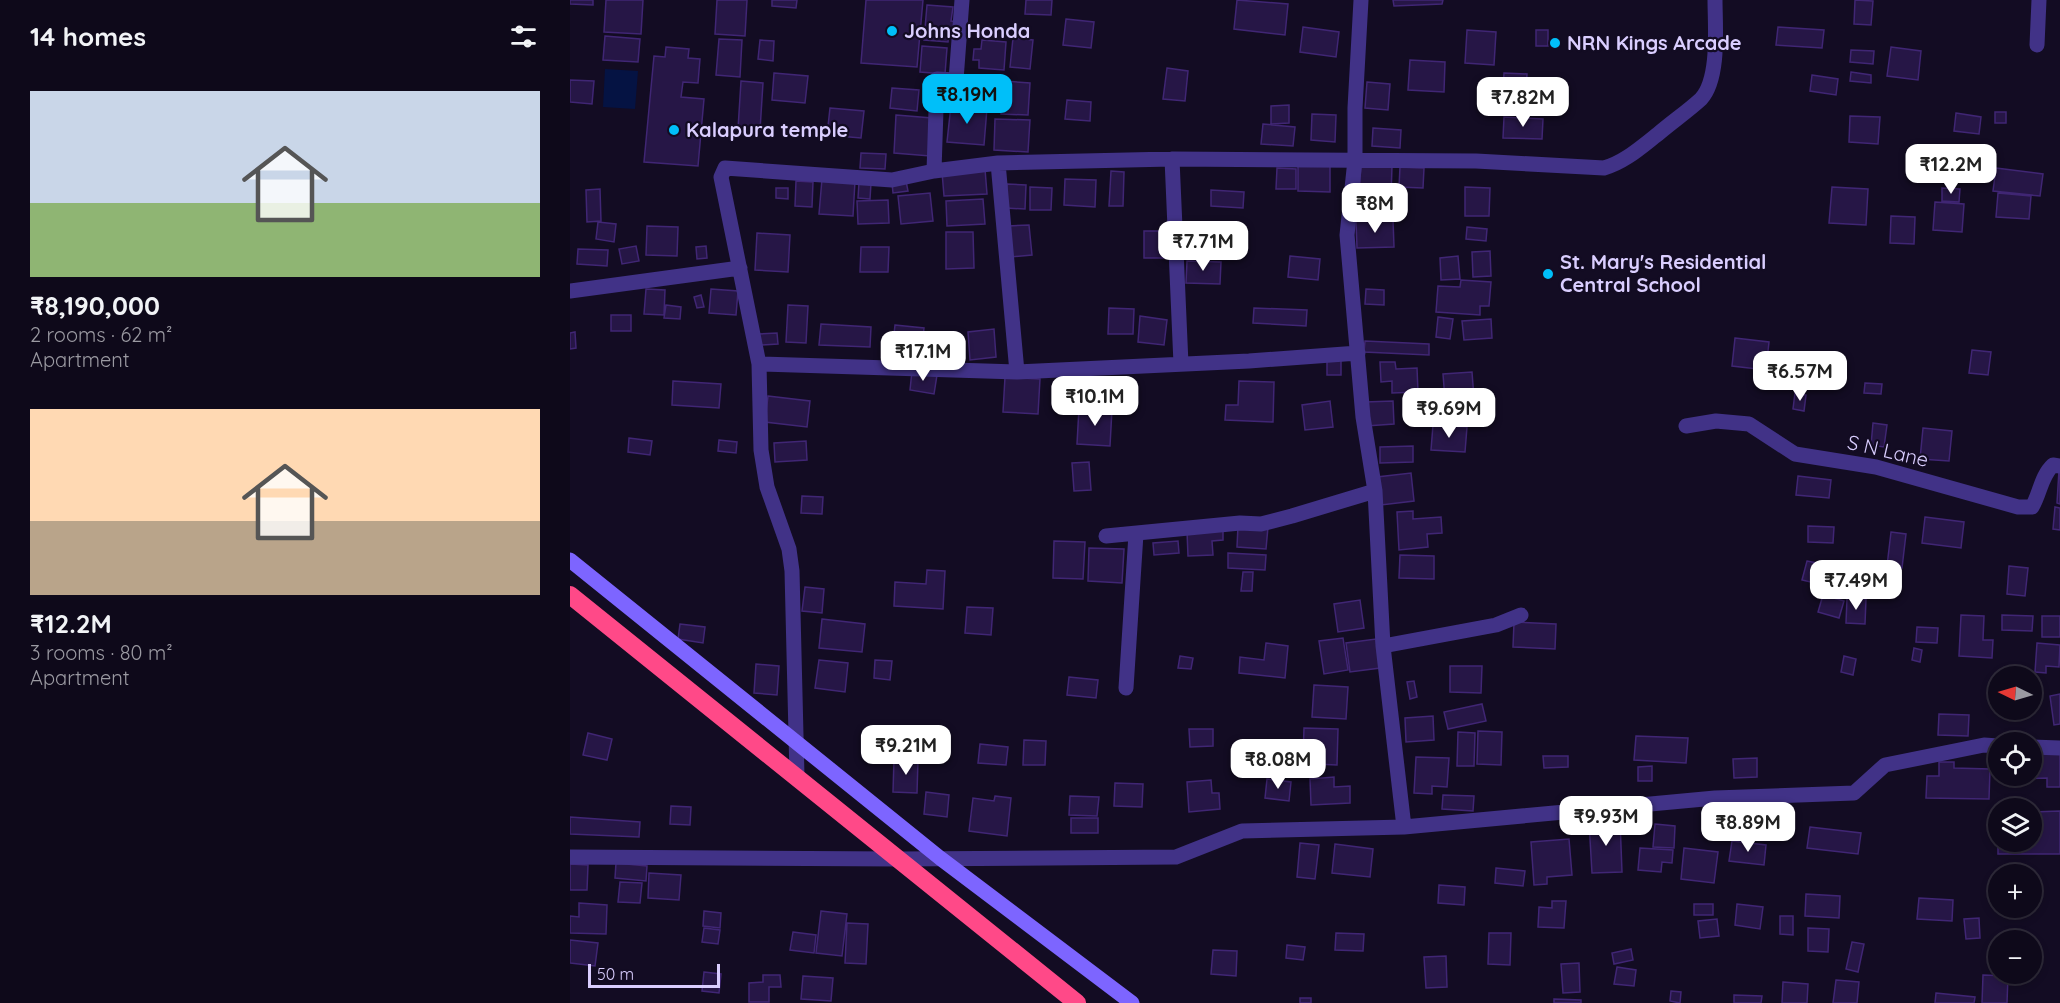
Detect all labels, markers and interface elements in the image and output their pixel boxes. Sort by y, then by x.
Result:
place label: Johns Honda [904,18,1030,43]
text: 14 homes [30,20,146,53]
icon: filters [507,20,540,53]
marker: Johns Honda [885,24,899,38]
place label: NRN Kings Arcade [1567,30,1742,55]
marker: NRN Kings Arcade [1548,36,1562,50]
pin: ₹8.19M [918,74,1016,125]
pin: ₹7.82M [1474,77,1572,128]
text: ₹8.19M [936,81,998,106]
text: ₹7.82M [1491,84,1555,109]
place label: Kalapura temple [686,117,848,142]
marker: Kalapura temple [667,123,681,137]
icon: home [231,130,339,238]
pin: ₹12.2M [1902,144,2000,195]
text: ₹12.2M [1920,151,1982,176]
pin: ₹8M [1346,183,1404,234]
text: ₹8M [1356,190,1394,215]
pin: ₹7.71M [1154,221,1252,272]
text: ₹7.71M [1172,228,1234,253]
place label: St. Mary's Residential Central School [1560,249,1766,297]
marker: St. Mary's Residential Central School [1541,267,1555,281]
text: ₹8,190,000 [30,289,160,322]
text: 2 rooms · 62 m² [30,322,172,347]
pin: ₹17.1M [874,331,972,382]
text: ₹17.1M [895,338,951,363]
text: Apartment [30,347,130,372]
pin: ₹6.57M [1751,351,1849,402]
text: ₹6.57M [1767,358,1833,383]
pin: ₹10.1M [1046,376,1144,427]
text: ₹10.1M [1065,383,1125,408]
pin: ₹9.69M [1400,388,1498,439]
text: ₹9.69M [1416,395,1482,420]
street label: S N Lane [1845,429,1931,472]
icon: home [231,448,339,556]
pin: ₹7.49M [1807,560,1905,611]
text: ₹7.49M [1824,567,1888,592]
text: ₹12.2M [30,607,112,640]
text: 3 rooms · 80 m² [30,640,173,665]
text: Apartment [30,665,130,690]
north arrow [1988,666,2042,720]
map controls [1988,666,2042,984]
pin: ₹9.21M [857,725,955,776]
text: ₹9.21M [875,732,937,757]
button: locate [1988,732,2042,786]
pin: ₹8.08M [1229,739,1327,790]
text: ₹8.08M [1245,746,1311,771]
pin: ₹9.93M [1557,796,1655,847]
button: layers [1988,798,2042,852]
pin: ₹8.89M [1699,802,1797,853]
text: ₹9.93M [1573,803,1639,828]
text: ₹8.89M [1715,809,1781,834]
button: + [1988,864,2042,918]
button: − [1988,930,2042,984]
scale bar [588,961,720,988]
text: 50 m [597,964,634,984]

